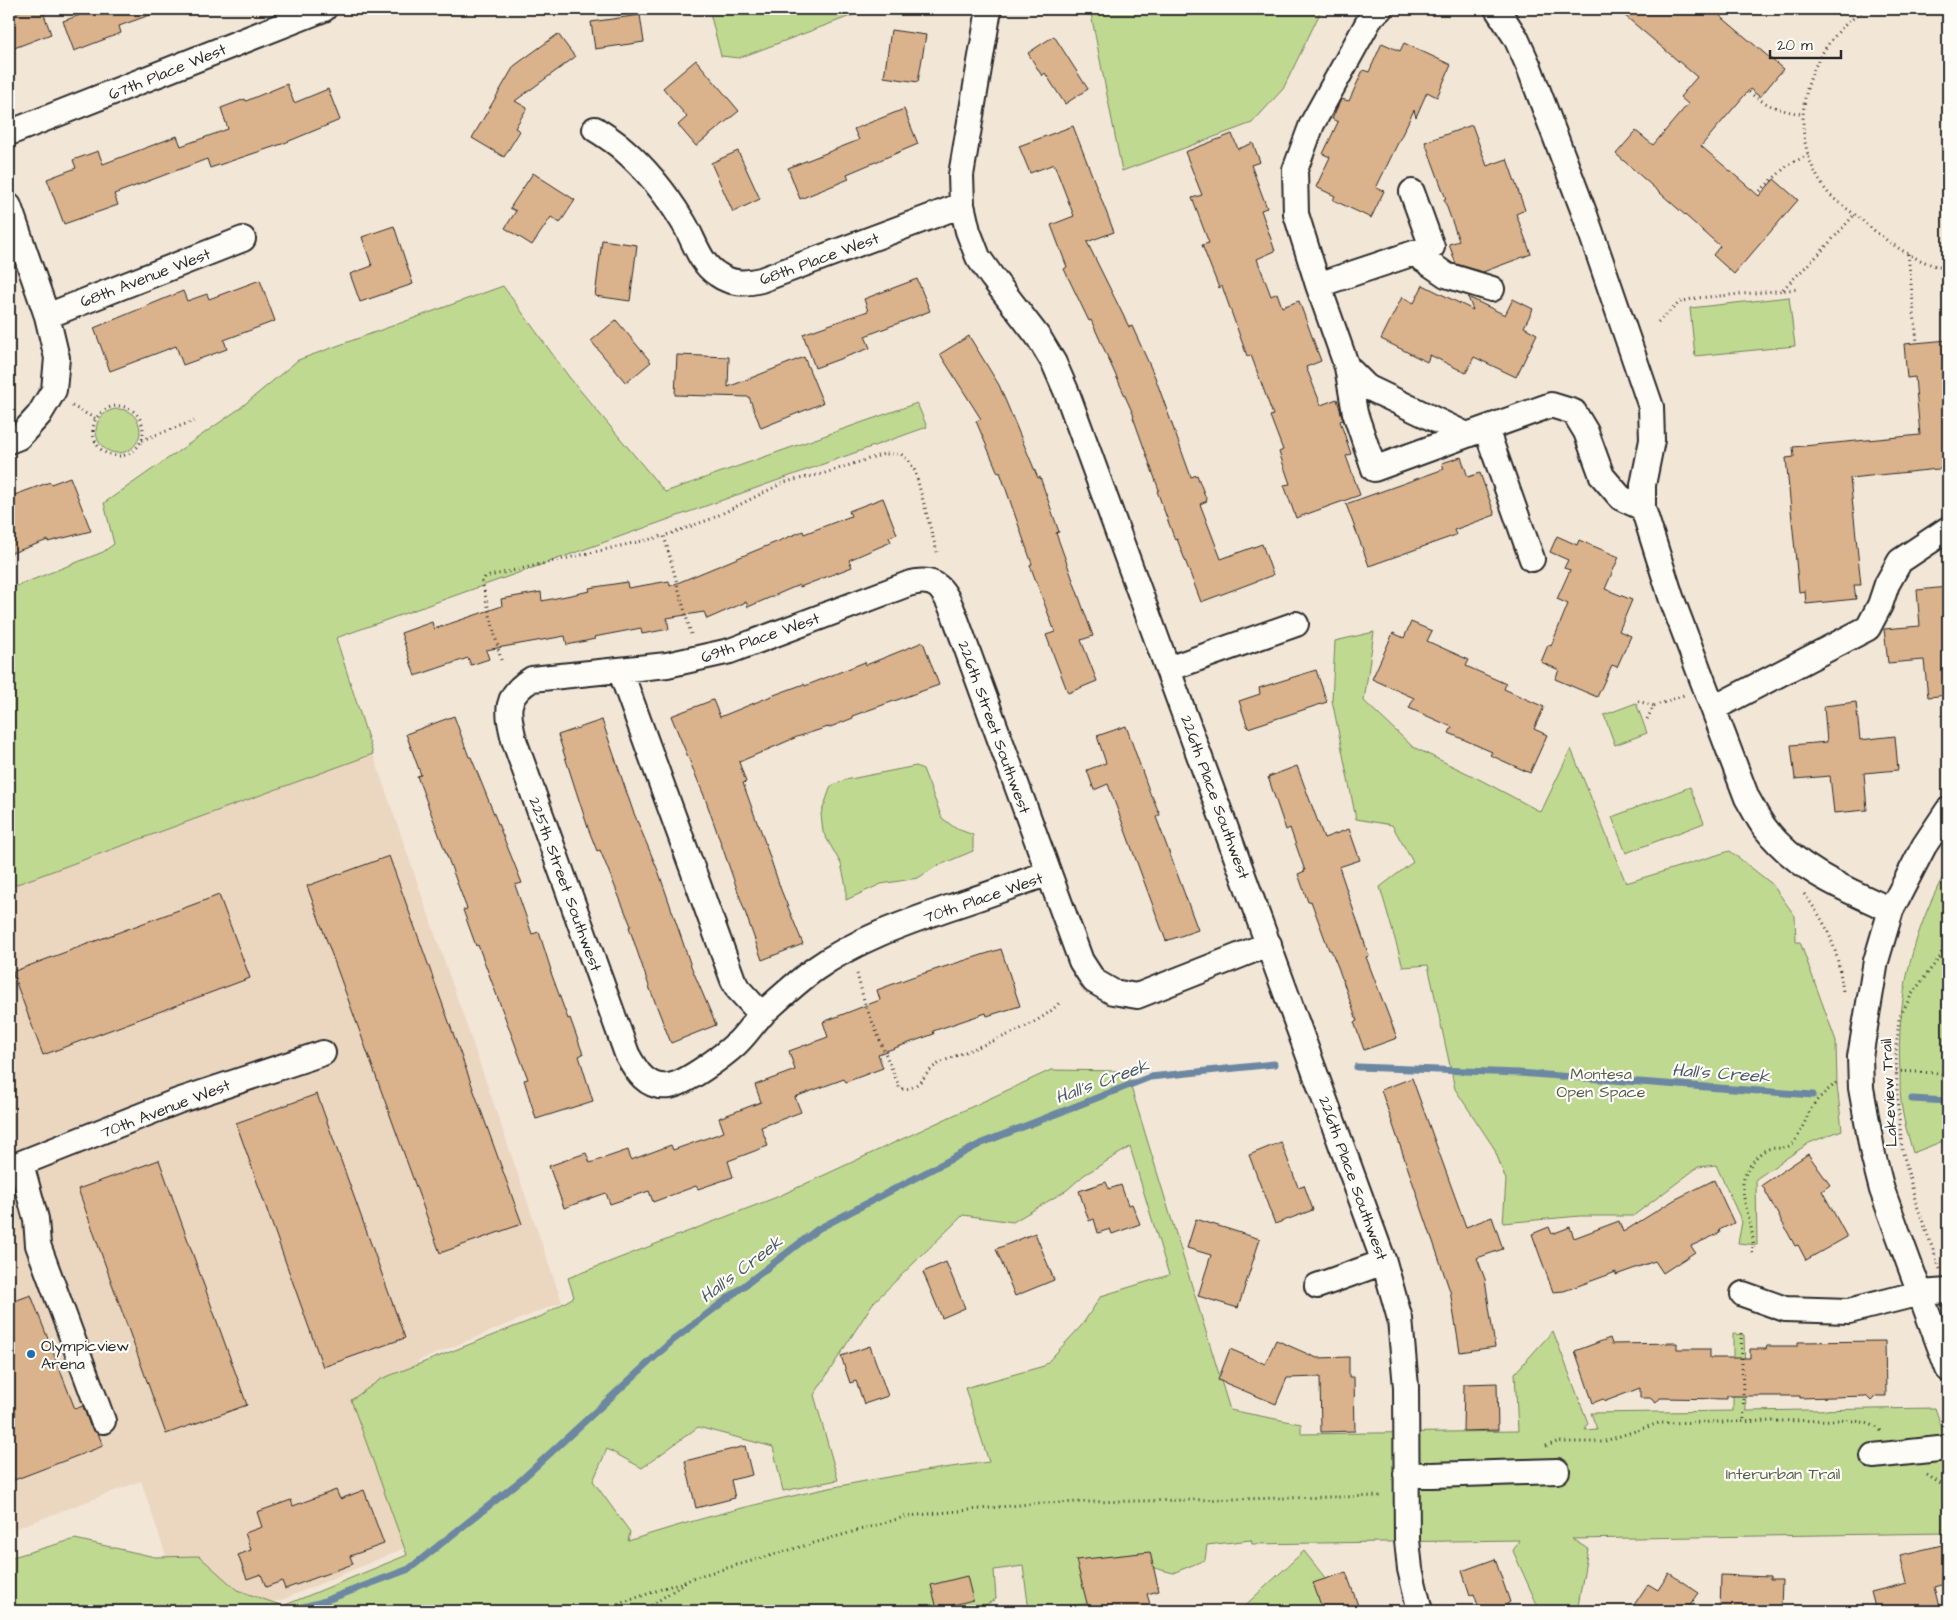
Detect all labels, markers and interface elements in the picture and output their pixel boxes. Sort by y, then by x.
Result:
scale bar [1770,28,1841,60]
text: 20 m [1777,35,1813,56]
street label: 67th Place West [105,38,230,106]
street label: 68th Place West [757,227,883,291]
street label: 68th Avenue West [77,243,214,313]
street label: 69th Place West [698,607,823,669]
street label: 226th Street Southwest [952,638,1036,817]
street label: 226th Place Southwest [1175,712,1255,883]
street label: 225th Street Southwest [523,794,607,975]
street label: 70th Place West [921,867,1046,929]
street label: Lakeview Trail [1875,1038,1903,1148]
water label: Hall's Creek [1052,1053,1153,1110]
water label: Hall's Creek [1671,1058,1772,1089]
park label: Montesa Open Space [1557,1063,1646,1103]
street label: 70th Avenue West [97,1074,234,1144]
street label: 226th Place Southwest [1313,1093,1393,1264]
water label: Hall's Creek [695,1229,789,1309]
place label: Olympicview Arena [41,1335,129,1375]
marker: Olympicview Arena [25,1348,37,1360]
park label: Interurban Trail [1726,1463,1840,1485]

